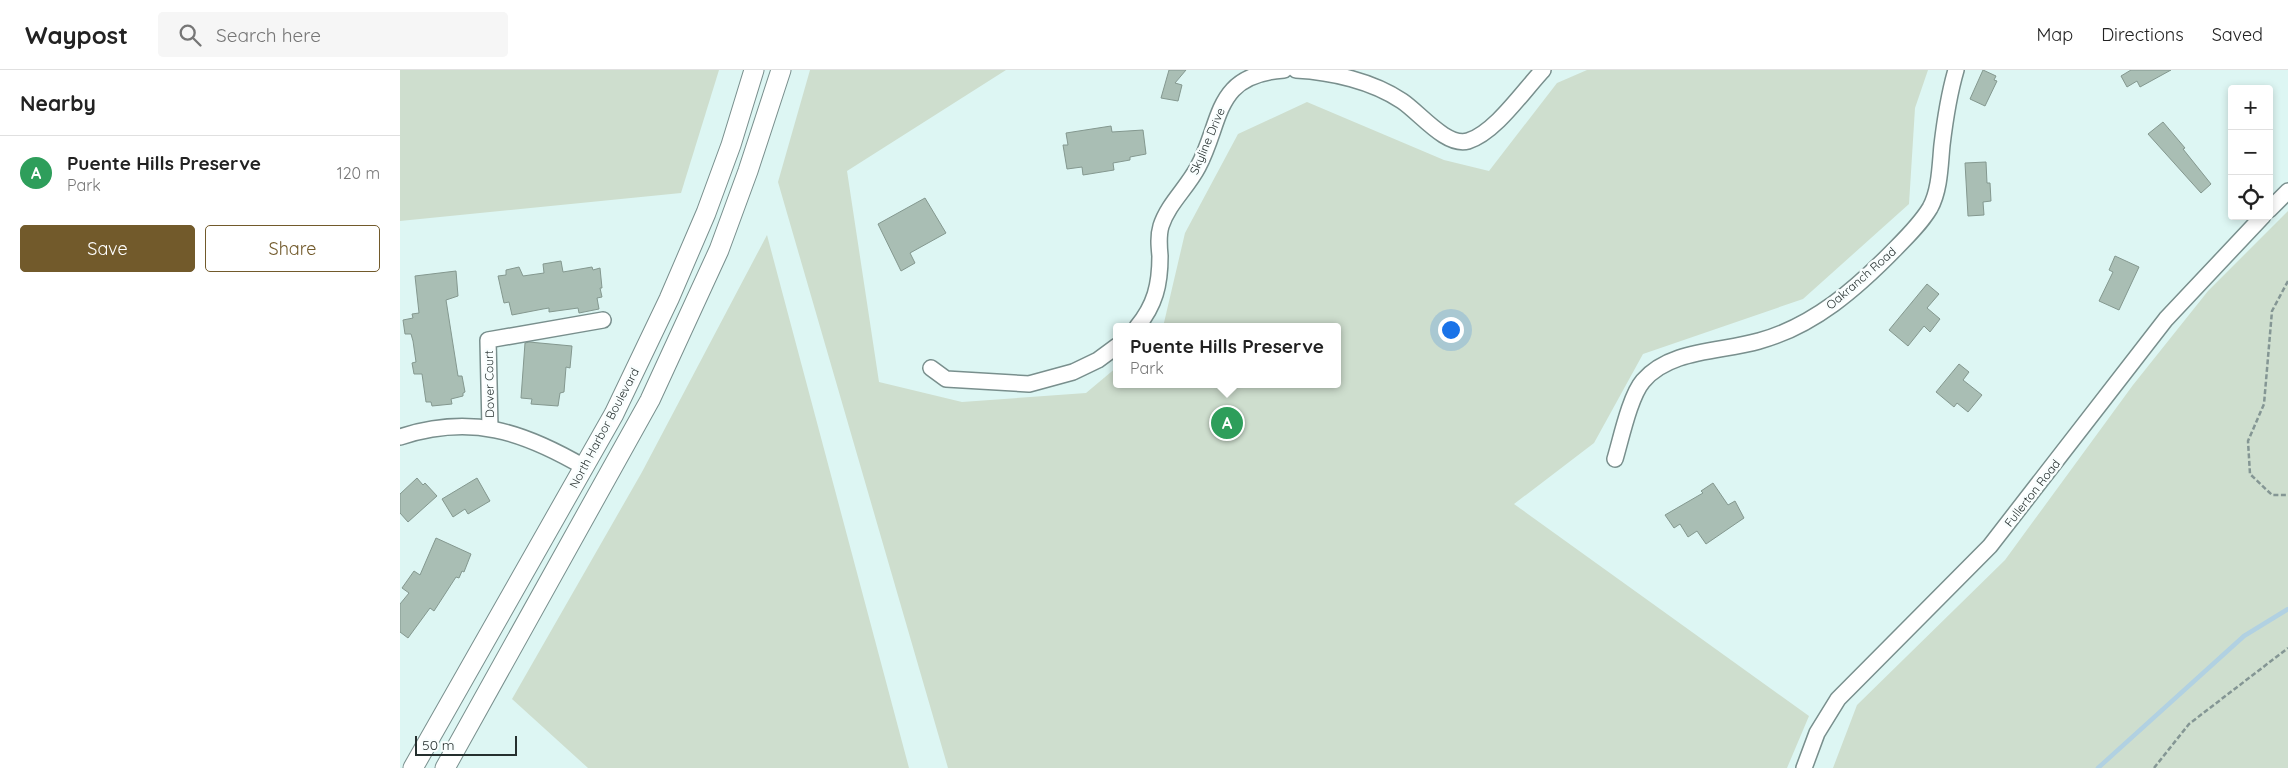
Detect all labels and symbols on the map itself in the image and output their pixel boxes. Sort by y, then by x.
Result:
street label: Skyline Drive [1186,105,1228,177]
street label: Oakranch Road [1823,244,1899,312]
your location [1438,317,1464,343]
street label: Dover Court [481,350,497,418]
street label: North Harbor Boulevard [566,365,642,491]
pin: A [1211,404,1243,442]
street label: Fullerton Road [2001,456,2063,530]
scale bar [415,733,518,756]

